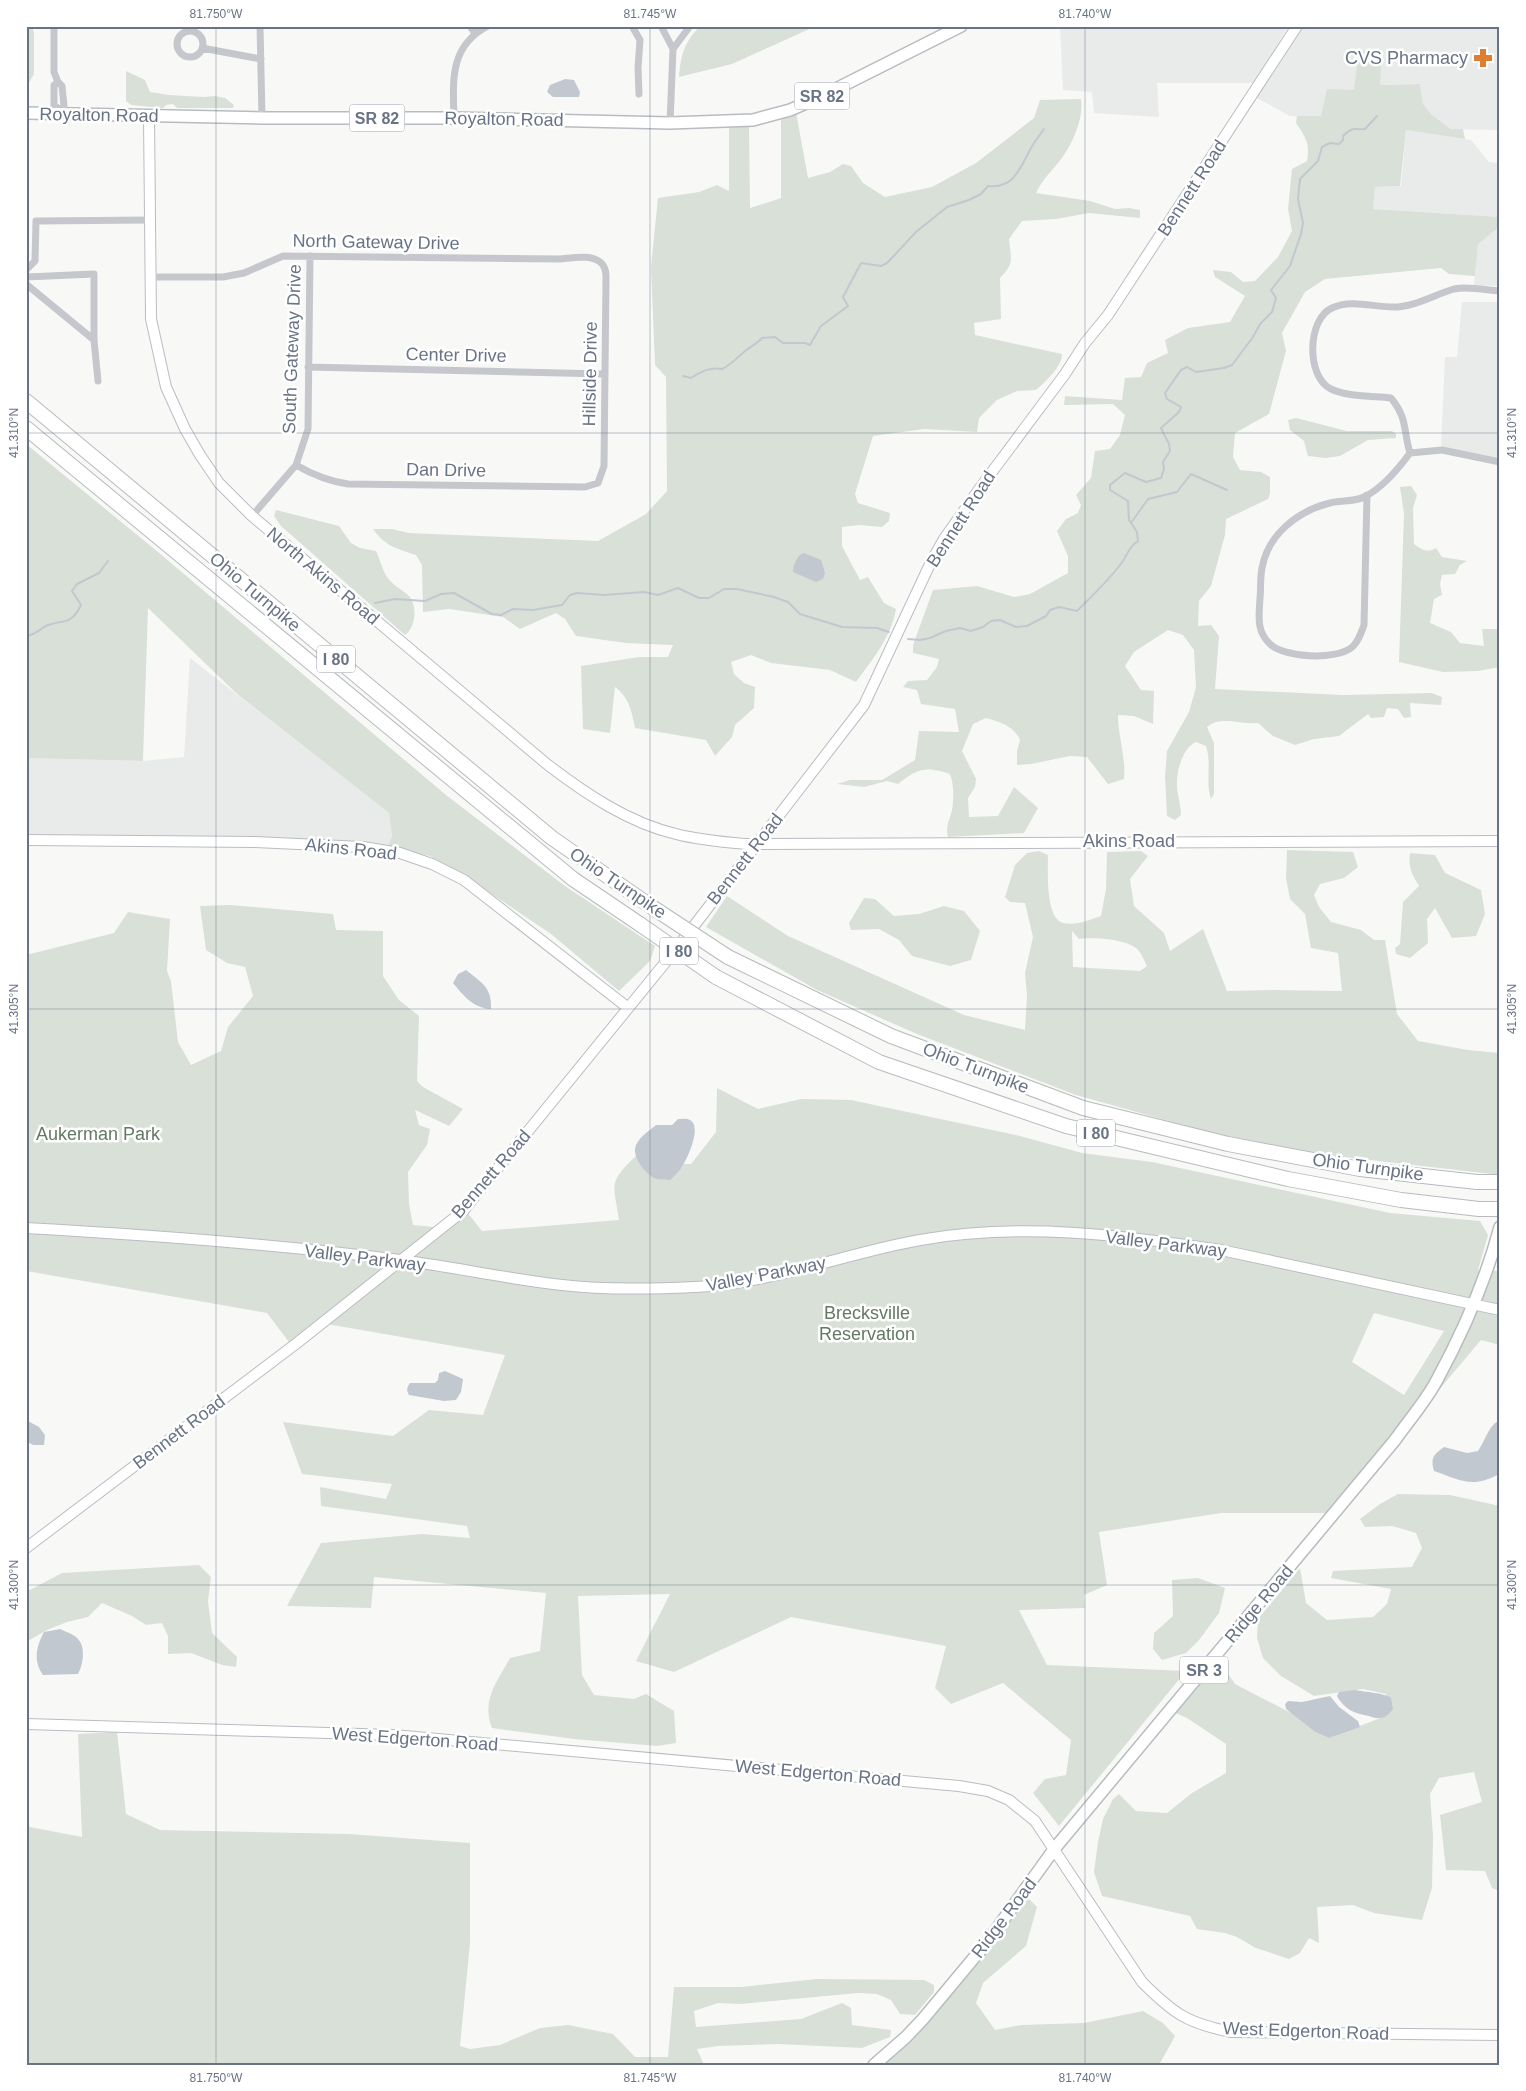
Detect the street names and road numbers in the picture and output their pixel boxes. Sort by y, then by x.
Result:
road number: SR 82 [794,82,850,110]
street label: Royalton Road [39,104,159,126]
road number: SR 82 [350,105,404,132]
street label: Royalton Road [444,108,564,130]
street label: Bennett Road [1154,136,1230,240]
street label: North Gateway Drive [292,231,460,253]
street label: South Gateway Drive [279,264,305,434]
street label: Hillside Drive [579,321,601,427]
street label: Center Drive [405,344,507,366]
street label: Dan Drive [406,459,486,481]
street label: Bennett Road [923,467,999,571]
street label: North Akins Road [263,523,383,629]
street label: Ohio Turnpike [206,548,304,636]
road number: I 80 [317,646,355,672]
street label: Bennett Road [703,809,787,909]
street label: Akins Road [1083,831,1175,851]
street label: Akins Road [304,834,398,864]
street label: Ohio Turnpike [566,843,670,923]
road number: I 80 [660,938,698,964]
street label: Ohio Turnpike [920,1039,1032,1097]
road number: I 80 [1077,1120,1115,1146]
street label: Bennett Road [447,1126,535,1222]
street label: Ohio Turnpike [1311,1149,1425,1185]
street label: Valley Parkway [1104,1227,1228,1261]
street label: Valley Parkway [303,1241,427,1275]
street label: Valley Parkway [704,1253,828,1295]
street label: Bennett Road [129,1391,229,1473]
street label: Ridge Road [1221,1561,1297,1647]
road number: SR 3 [1180,1656,1228,1684]
street label: West Edgerton Road [331,1723,499,1755]
street label: West Edgerton Road [734,1756,902,1790]
street label: Ridge Road [967,1874,1041,1962]
street label: West Edgerton Road [1222,2018,1390,2044]

